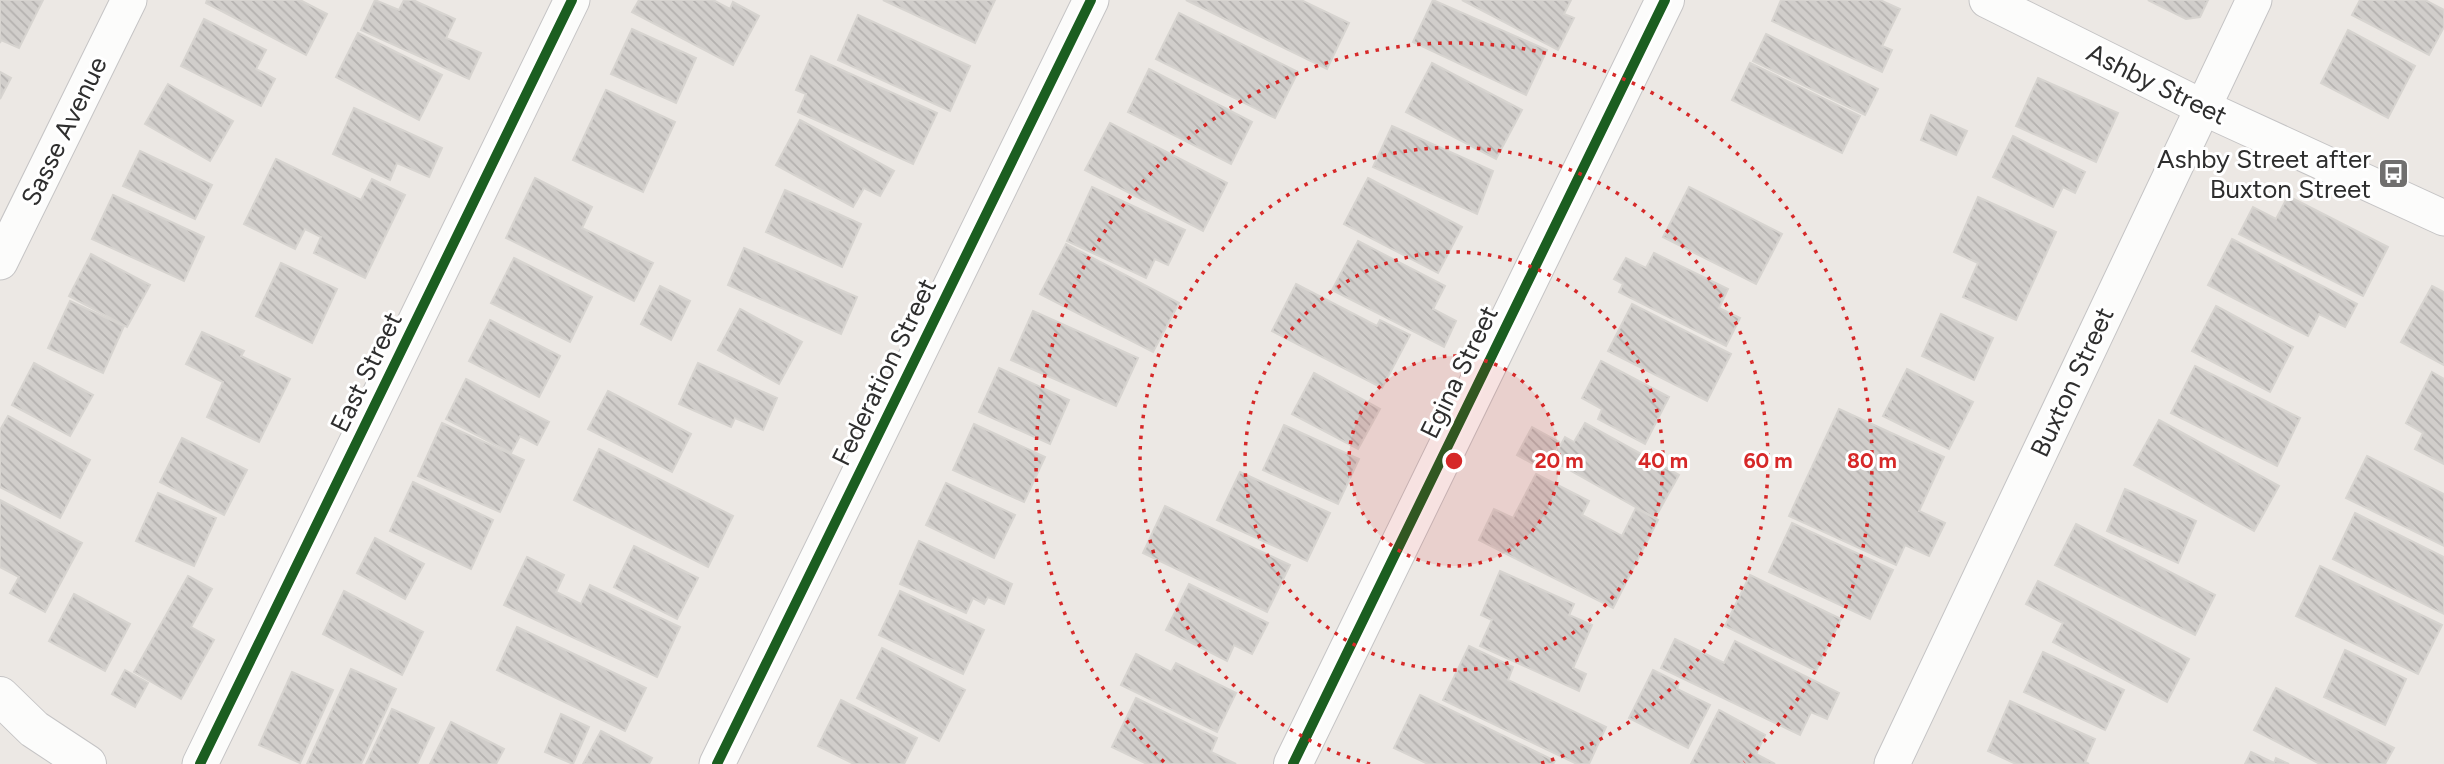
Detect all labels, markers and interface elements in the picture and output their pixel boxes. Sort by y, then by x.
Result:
street label: Ashby Street [2082,36,2232,132]
street label: Sasse Avenue [14,51,114,211]
place label: Ashby Street after Buxton Street [2157,143,2371,205]
bus stop icon: Ashby Street after Buxton Street [2377,157,2411,191]
street label: Federation Street [825,273,943,471]
street label: Egina Street [1413,300,1505,444]
street label: Buxton Street [2023,302,2121,462]
street label: East Street [323,306,409,437]
text: 20 m [1534,448,1584,473]
text: 40 m [1638,448,1688,473]
text: 60 m [1743,448,1793,473]
text: 80 m [1847,448,1897,473]
centre of rings [1442,449,1466,473]

